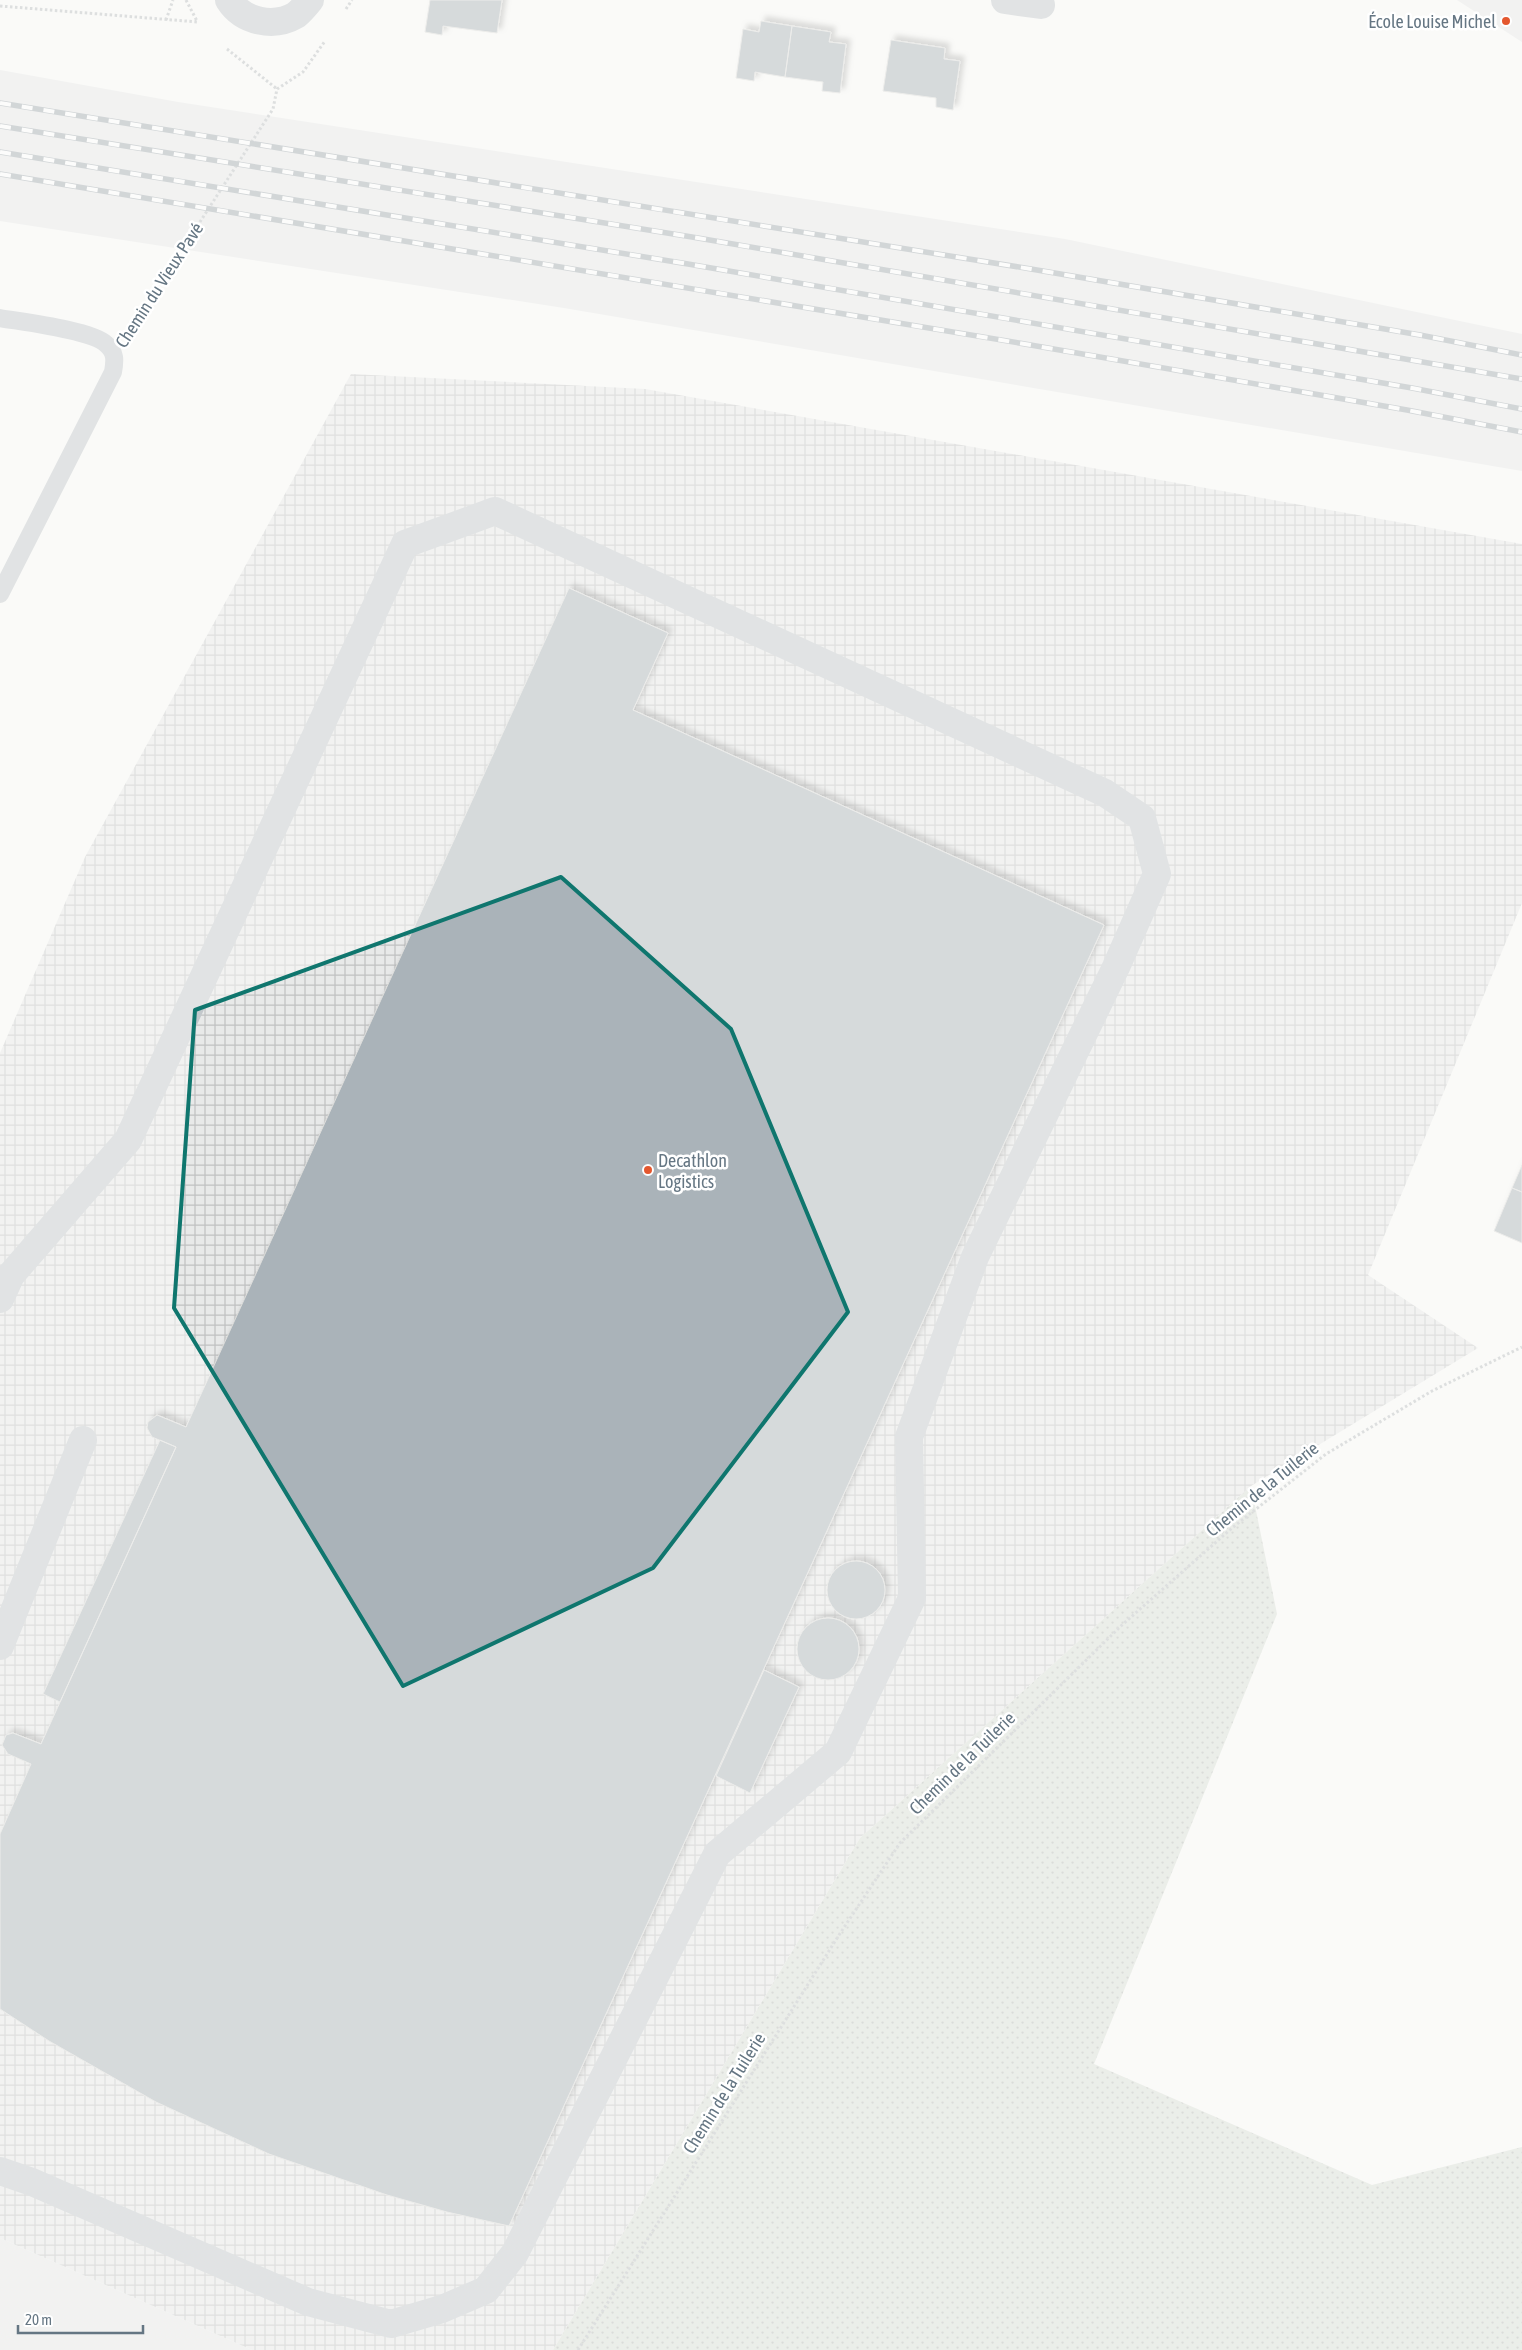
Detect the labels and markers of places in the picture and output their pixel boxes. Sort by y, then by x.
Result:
place label: École Louise Michel [1368,11,1496,32]
marker: École Louise Michel [1500,15,1512,27]
place label: Decathlon Logistics [658,1150,727,1192]
marker: Decathlon Logistics [642,1164,654,1176]

